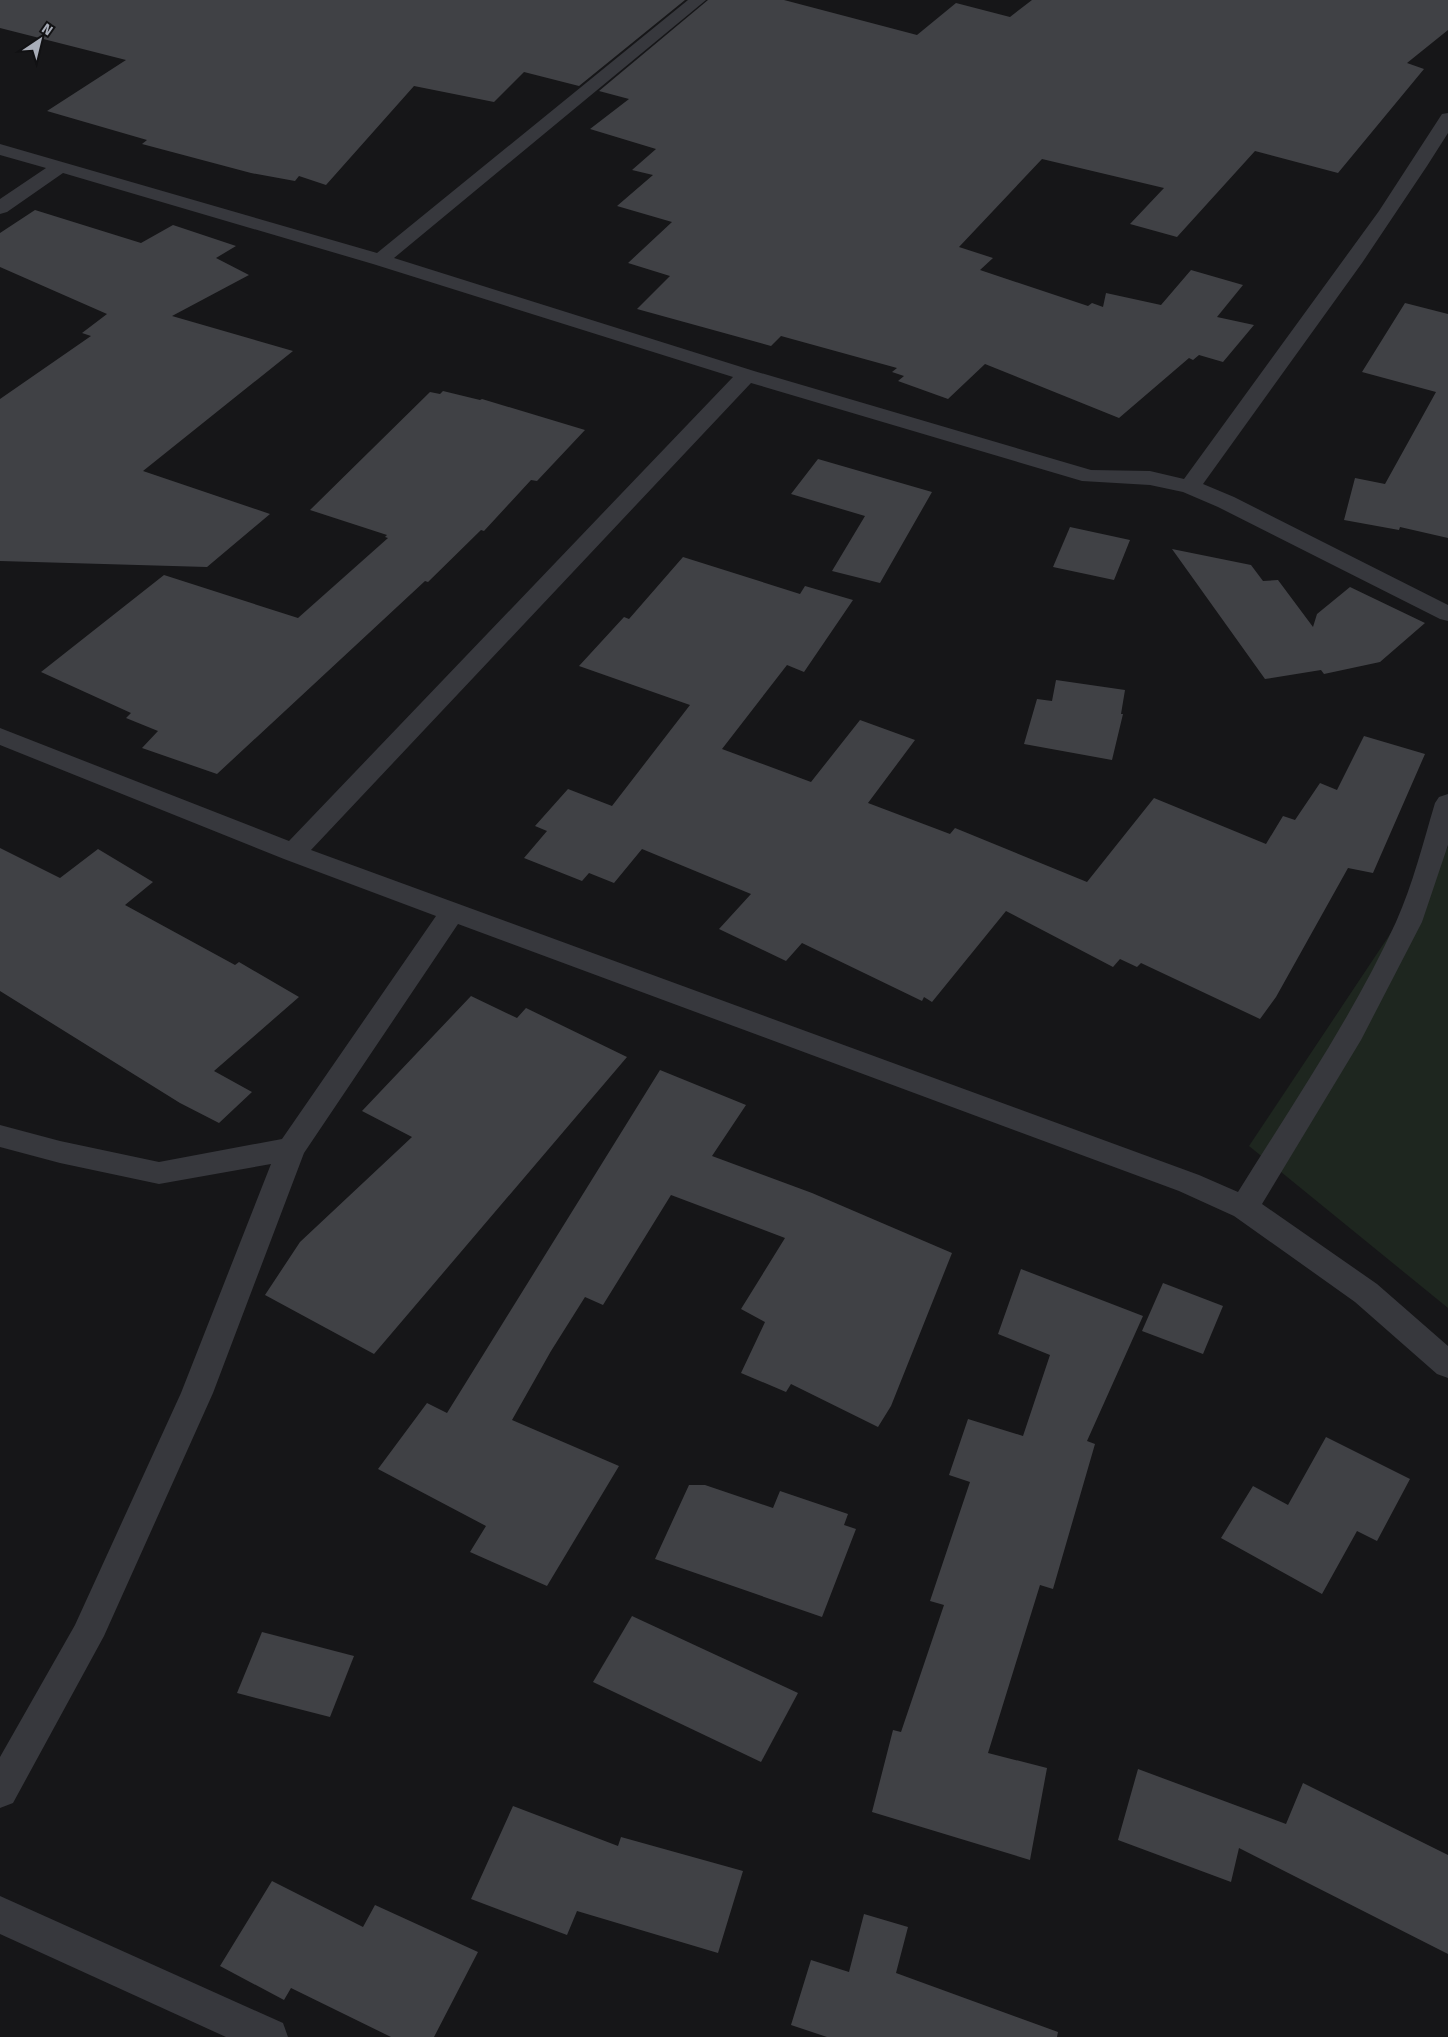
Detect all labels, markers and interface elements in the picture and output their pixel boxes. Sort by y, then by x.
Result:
north arrow [15,15,65,65]
text: N [38,20,56,39]

